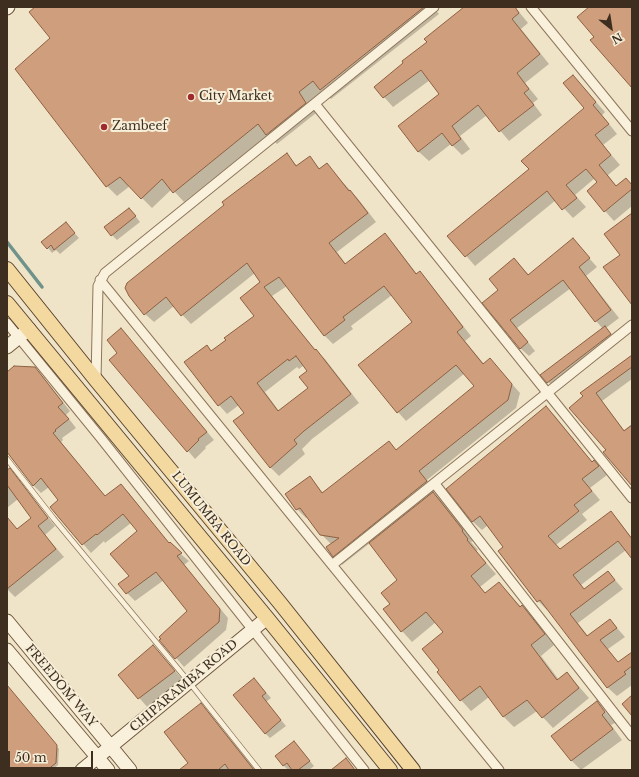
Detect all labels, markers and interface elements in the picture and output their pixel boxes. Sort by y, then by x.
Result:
north arrow [591,8,631,48]
text: N [609,30,625,47]
place label: City Market [199,90,272,104]
marker: City Market [186,92,196,102]
place label: Zambeef [112,120,167,134]
marker: Zambeef [99,122,109,132]
street label: LUMUMBA ROAD [169,469,253,569]
street label: CHIPARAMBA ROAD [127,637,241,735]
street label: FREEDOM WAY [22,642,100,730]
scale bar [10,743,95,769]
text: 50 m [15,750,47,765]

